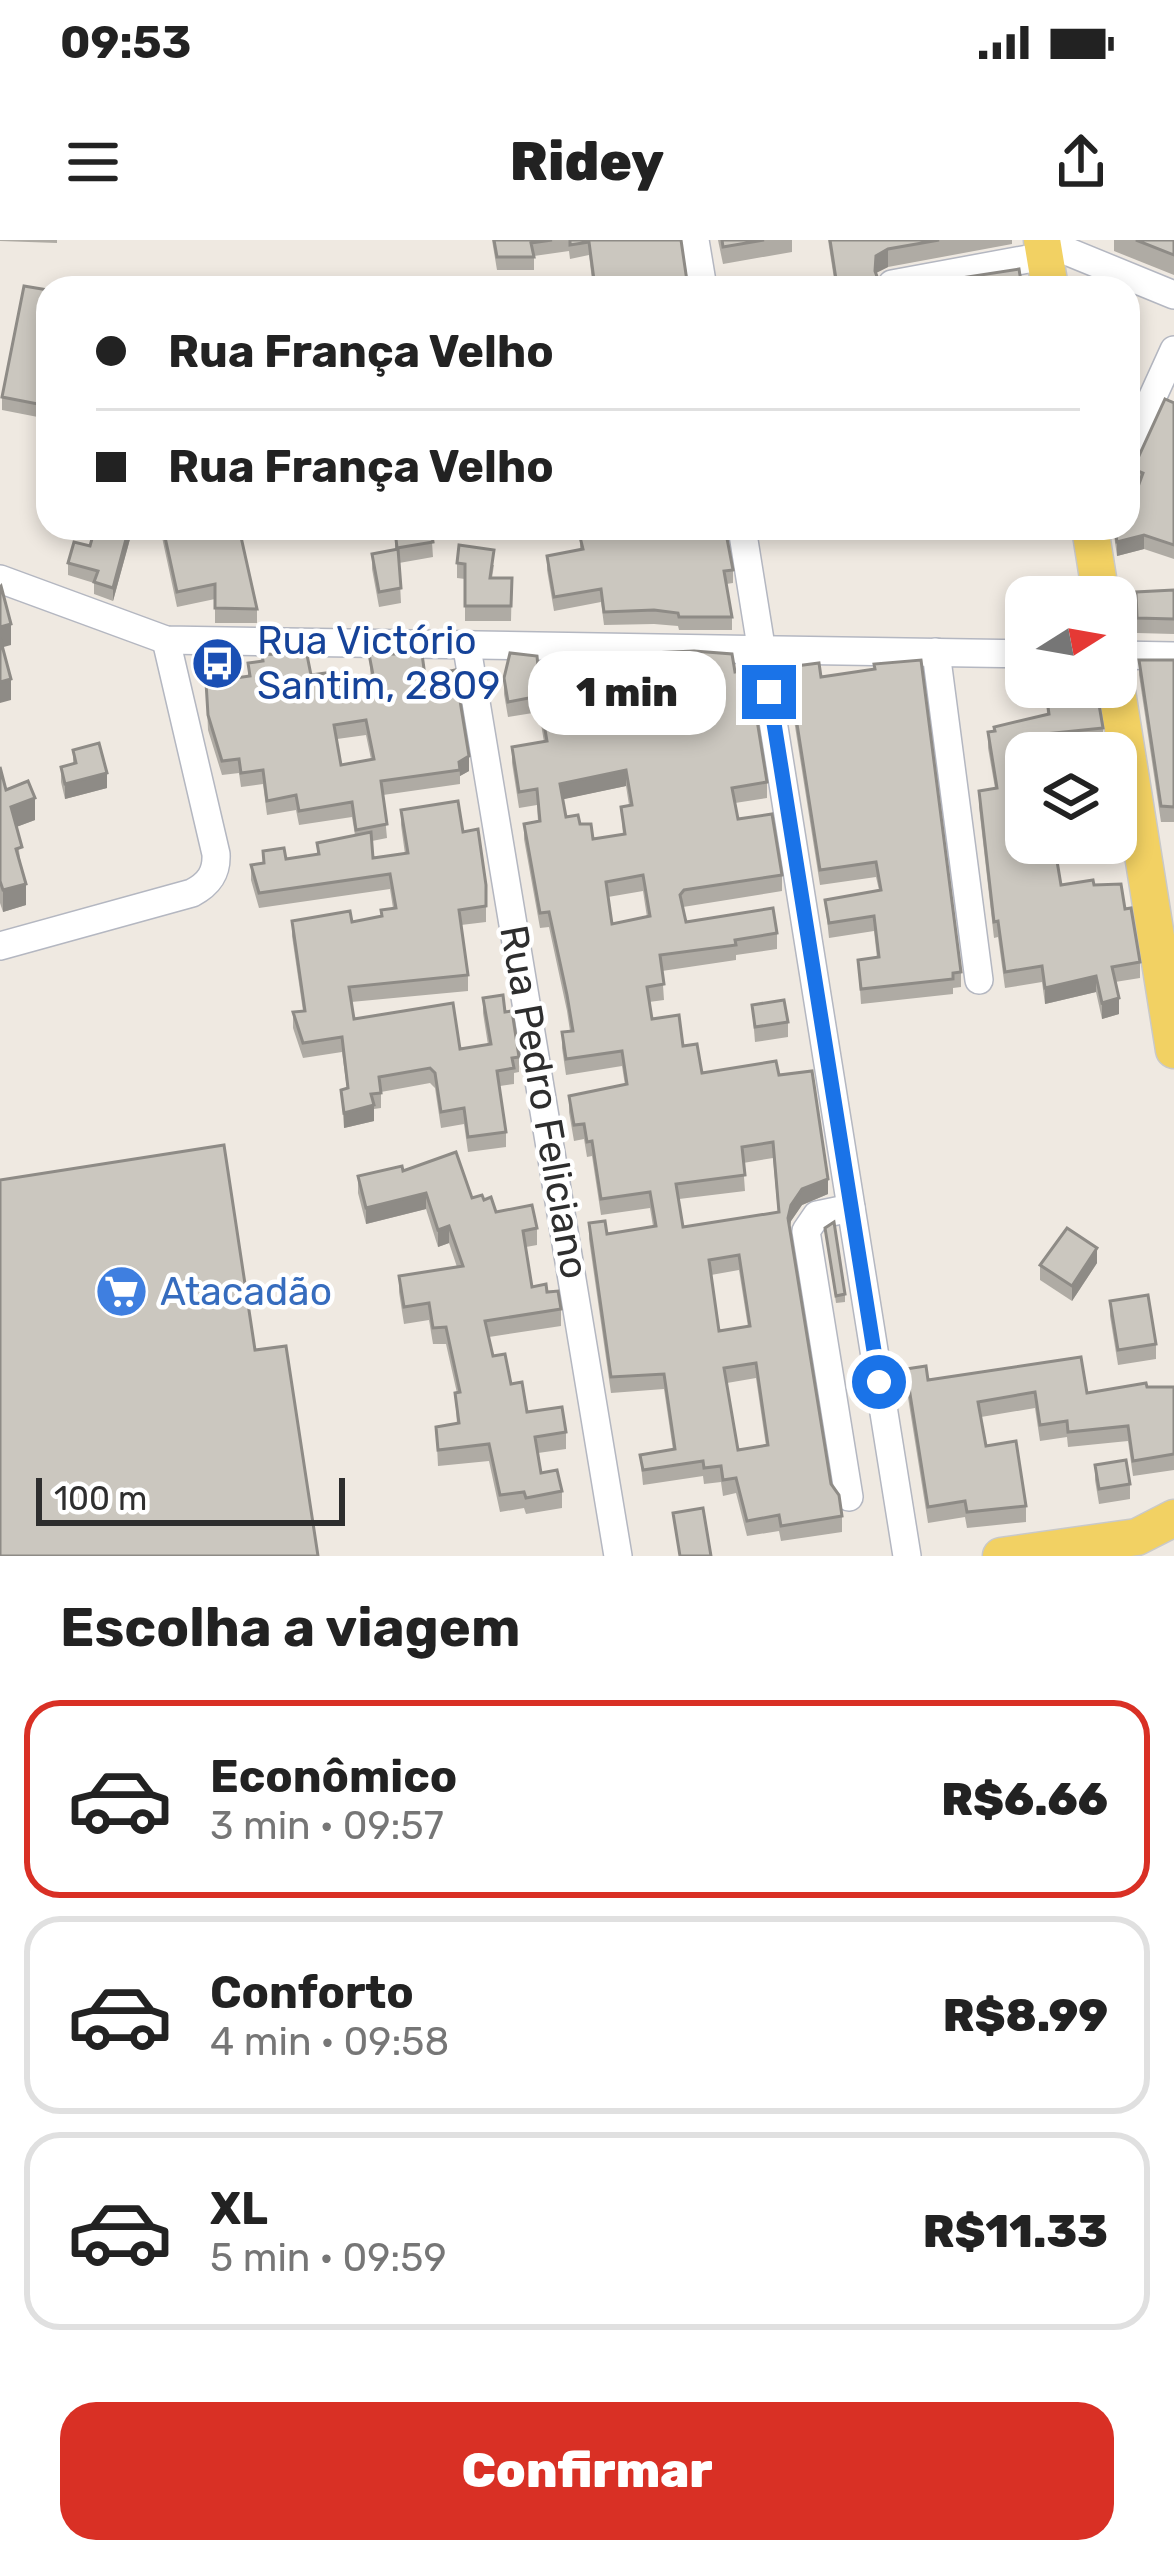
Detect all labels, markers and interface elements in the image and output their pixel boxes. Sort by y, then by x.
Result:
text: 09:53 [60,16,191,69]
icon: menu [60,129,126,195]
icon: share [1048,129,1114,195]
text: Ridey [510,130,664,194]
text: Rua França Velho [168,325,554,378]
text: Rua França Velho [168,440,554,493]
north arrow [1005,576,1137,708]
map controls [1005,576,1137,864]
place label: Rua Victório Santim, 2809 [257,618,500,709]
bus stop icon: Rua Victório Santim, 2809 [190,635,246,691]
callout: 1 min [529,650,727,734]
route end [742,665,796,719]
text: 1 min [576,670,678,716]
button: layers [1005,732,1137,864]
street label: Rua Pedro Feliciano [490,922,598,1282]
supermarket icon: Atacadão [93,1264,149,1320]
place label: Atacadão [160,1269,332,1315]
route start [852,1355,906,1409]
scale bar [36,1472,345,1525]
text: 100 m [54,1479,147,1518]
text: Escolha a viagem [60,1596,520,1660]
icon: car [66,1745,174,1853]
text: Econômico [210,1750,457,1803]
text: R$6.66 [941,1773,1108,1826]
text: 3 min · 09:57 [210,1803,444,1849]
icon: car [66,1961,174,2069]
text: Conforto [210,1966,414,2019]
text: R$8.99 [943,1989,1108,2042]
text: 4 min · 09:58 [210,2019,449,2065]
icon: car [66,2177,174,2285]
text: XL [210,2182,268,2235]
text: R$11.33 [923,2205,1108,2258]
text: 5 min · 09:59 [210,2235,447,2281]
button: Confirmar [60,2402,1114,2540]

